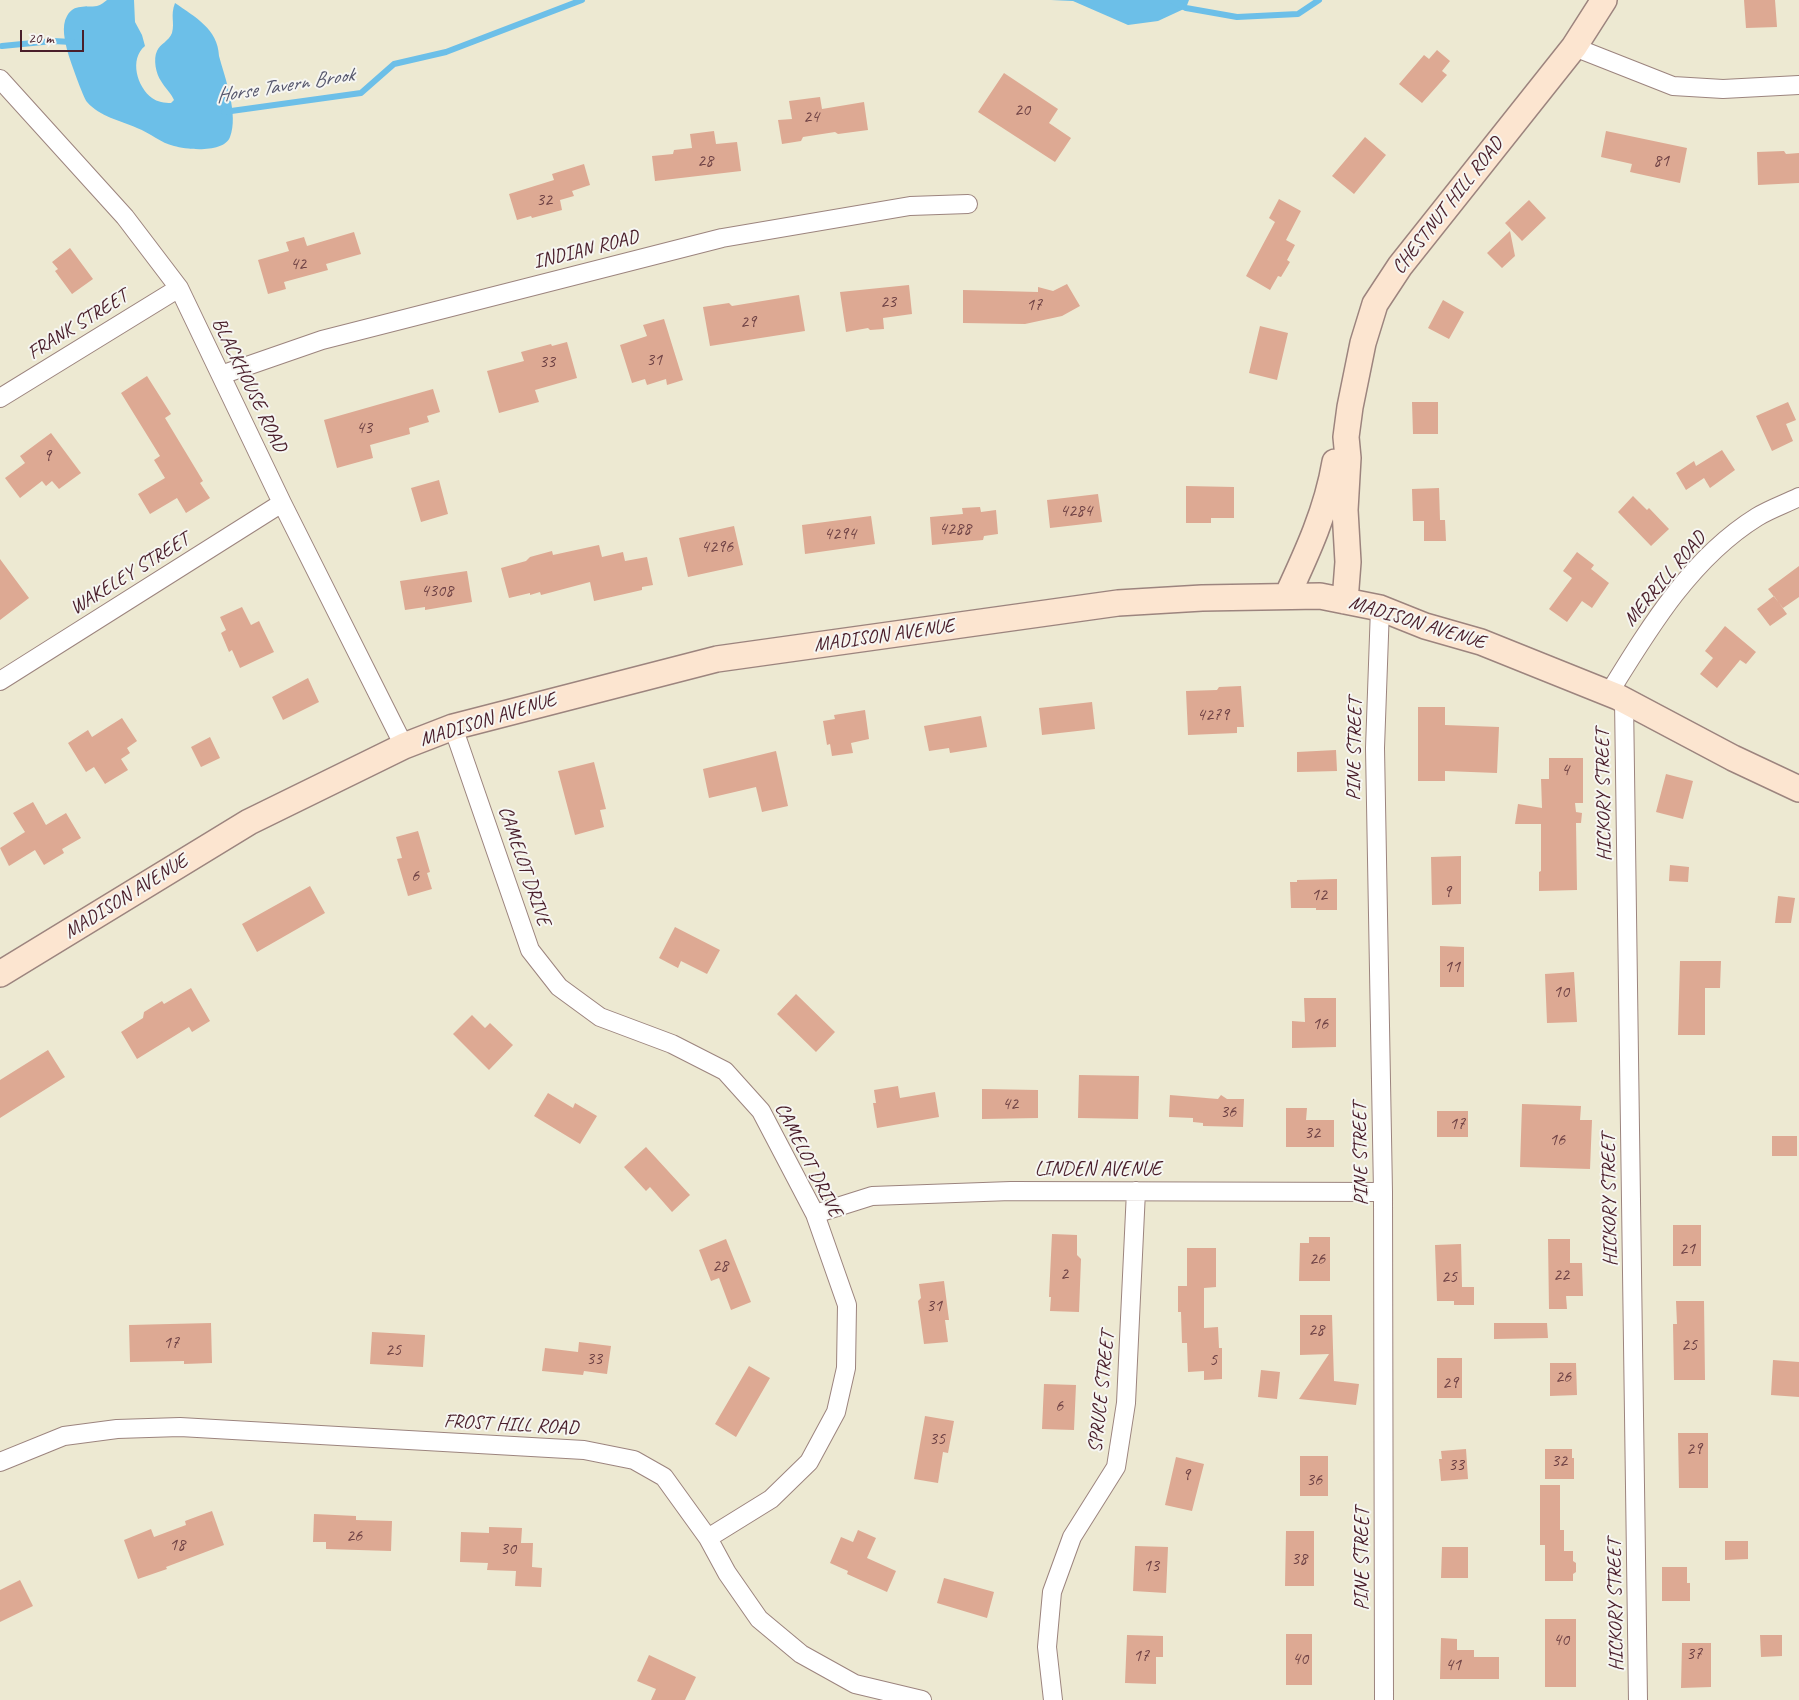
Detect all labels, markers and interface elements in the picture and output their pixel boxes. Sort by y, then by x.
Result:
scale bar [22,20,86,52]
text: 20 m [28,29,54,48]
water label: Horse Tavern Brook [214,63,356,109]
house number: 20 [1014,99,1030,121]
house number: 24 [803,106,819,128]
street label: CHESTNUT HILL ROAD [1387,133,1509,279]
house number: 28 [697,150,713,172]
house number: 81 [1653,150,1669,172]
house number: 32 [536,189,552,211]
street label: INDIAN ROAD [531,225,641,275]
house number: 42 [290,253,306,275]
street label: FRANK STREET [23,285,133,365]
house number: 23 [880,291,896,313]
house number: 17 [1026,294,1042,316]
house number: 29 [740,311,756,333]
street label: BLACKHOUSE ROAD [206,314,292,456]
house number: 31 [646,349,662,371]
house number: 33 [539,351,555,373]
house number: 43 [356,417,372,439]
house number: 9 [43,445,51,467]
house number: 4284 [1060,500,1092,522]
house number: 4288 [939,518,971,540]
house number: 4294 [824,523,856,545]
street label: MERRILL ROAD [1618,527,1712,631]
street label: WAKELEY STREET [66,528,194,620]
house number: 4296 [701,536,733,558]
house number: 4308 [421,580,453,602]
street label: MADISON AVENUE [1346,591,1488,655]
street label: MADISON AVENUE [812,614,956,658]
street label: MADISON AVENUE [417,688,559,752]
street label: PINE STREET [1342,697,1368,801]
house number: 4279 [1197,704,1229,726]
street label: HICKORY STREET [1591,728,1617,862]
house number: 4 [1561,759,1569,781]
street label: CAMELOT DRIVE [492,803,556,929]
street label: MADISON AVENUE [60,849,192,945]
house number: 6 [411,865,419,887]
house number: 9 [1443,881,1451,903]
house number: 12 [1311,884,1327,906]
house number: 11 [1444,956,1460,978]
house number: 10 [1553,981,1569,1003]
house number: 16 [1312,1013,1328,1035]
house number: 42 [1002,1093,1018,1115]
street label: CAMELOT DRIVE [769,1099,847,1221]
house number: 36 [1220,1101,1236,1123]
street label: PINE STREET [1348,1102,1374,1206]
house number: 17 [1449,1113,1465,1135]
house number: 32 [1304,1122,1320,1144]
house number: 16 [1549,1129,1565,1151]
street label: HICKORY STREET [1597,1133,1623,1267]
street label: LINDEN AVENUE [1035,1158,1161,1182]
house number: 21 [1679,1238,1695,1260]
house number: 26 [1309,1248,1325,1270]
house number: 28 [712,1255,728,1277]
house number: 2 [1060,1263,1068,1285]
house number: 22 [1553,1264,1569,1286]
house number: 25 [1441,1266,1457,1288]
house number: 31 [926,1295,942,1317]
house number: 28 [1308,1319,1324,1341]
street label: SPRUCE STREET [1084,1330,1120,1454]
house number: 17 [163,1332,179,1354]
house number: 25 [1681,1334,1697,1356]
house number: 25 [385,1339,401,1361]
house number: 33 [586,1348,602,1370]
house number: 5 [1209,1349,1217,1371]
house number: 26 [1555,1366,1571,1388]
house number: 29 [1442,1372,1458,1394]
house number: 6 [1055,1395,1063,1417]
street label: FROST HILL ROAD [443,1409,579,1441]
house number: 35 [929,1428,945,1450]
house number: 29 [1686,1438,1702,1460]
house number: 32 [1551,1450,1567,1472]
house number: 33 [1448,1454,1464,1476]
house number: 9 [1182,1464,1190,1486]
house number: 36 [1306,1469,1322,1491]
street label: PINE STREET [1351,1507,1375,1611]
house number: 26 [346,1525,362,1547]
house number: 18 [169,1534,185,1556]
house number: 30 [500,1538,516,1560]
street label: HICKORY STREET [1603,1538,1629,1672]
house number: 38 [1291,1548,1307,1570]
house number: 13 [1143,1555,1159,1577]
house number: 40 [1553,1629,1569,1651]
house number: 37 [1686,1643,1702,1665]
house number: 17 [1133,1645,1149,1667]
house number: 40 [1292,1648,1308,1670]
house number: 41 [1445,1654,1461,1676]

